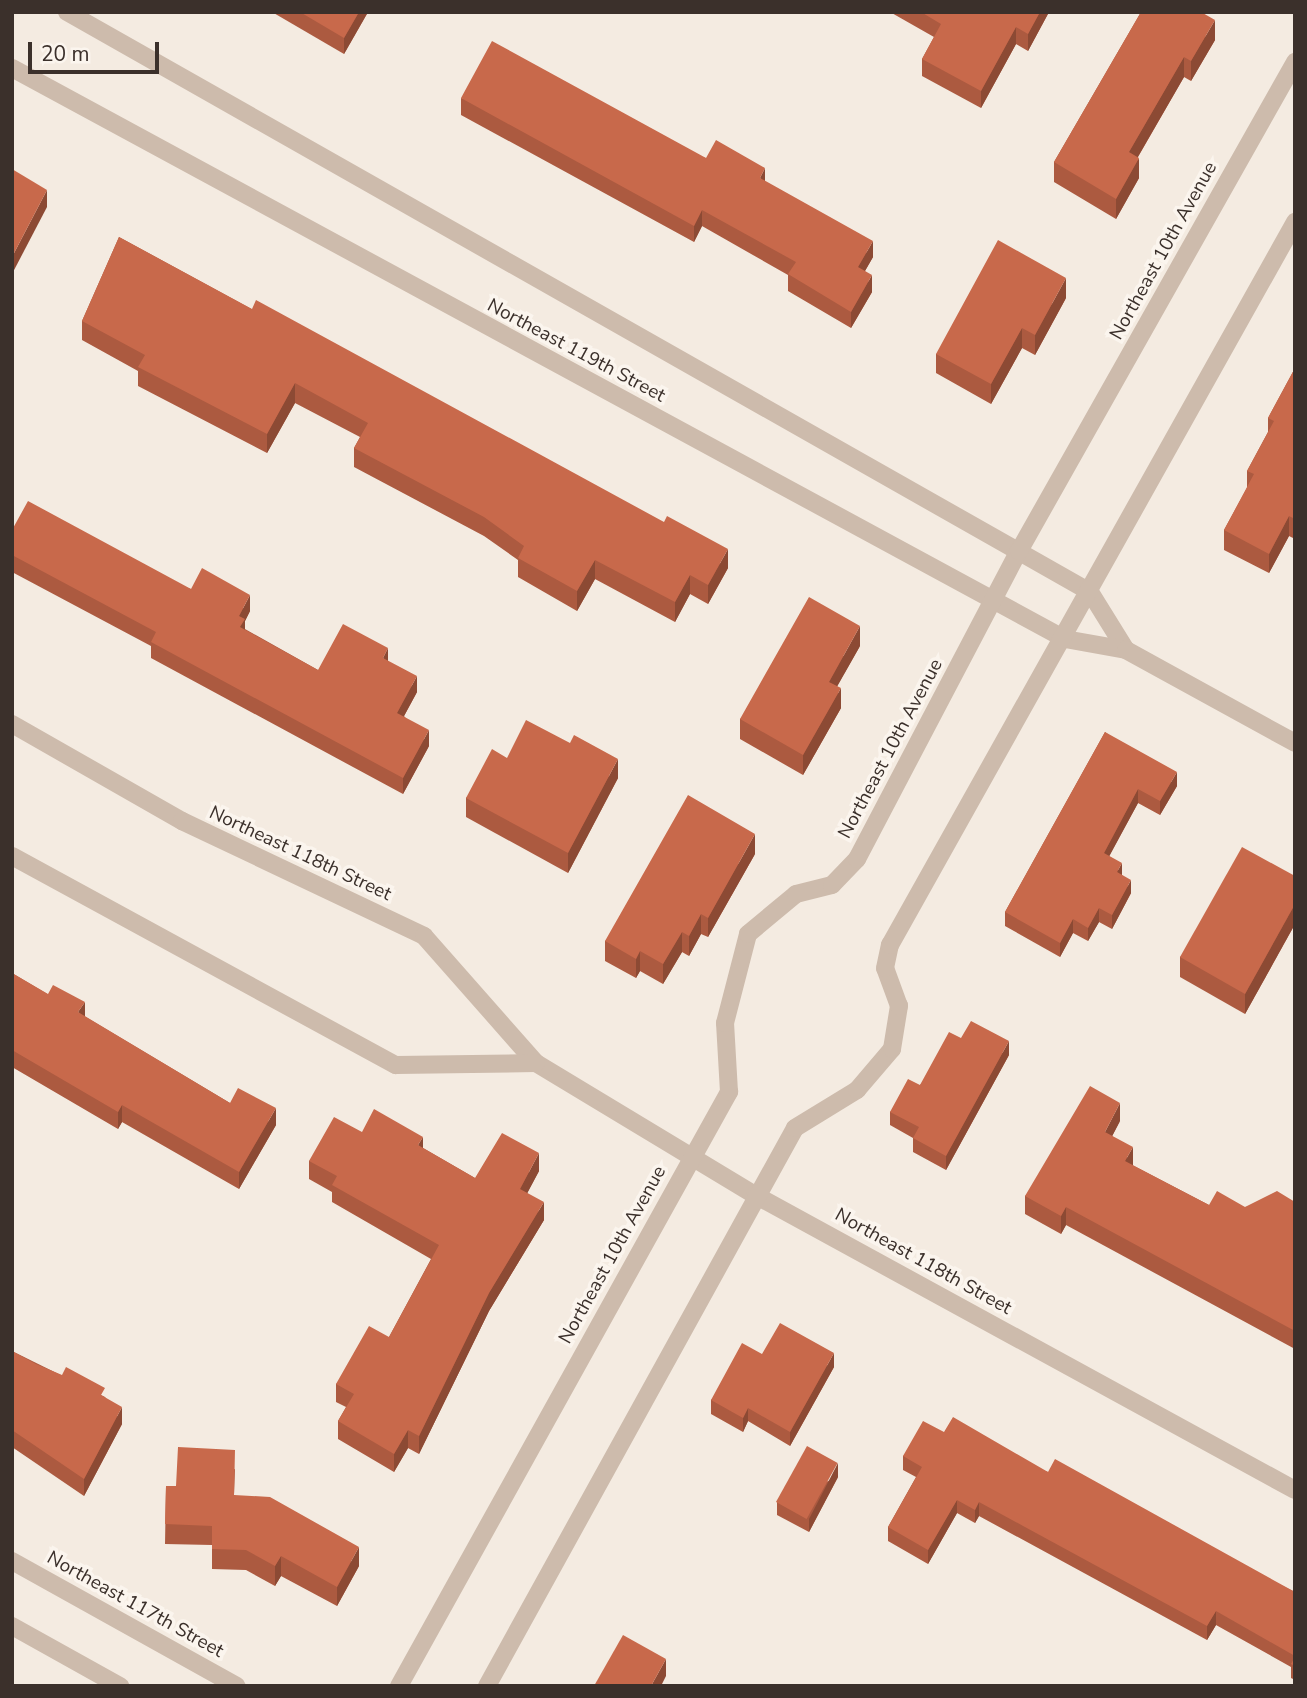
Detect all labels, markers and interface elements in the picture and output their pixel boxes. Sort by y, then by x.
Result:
scale bar [32,28,163,72]
text: 20 m [41,40,90,68]
street label: Northeast 10th Avenue [1106,158,1222,344]
street label: Northeast 119th Street [483,294,669,408]
street label: Northeast 10th Avenue [834,655,948,843]
street label: Northeast 118th Street [205,802,395,906]
street label: Northeast 10th Avenue [555,1162,671,1348]
street label: Northeast 118th Street [831,1204,1015,1320]
street label: Northeast 117th Street [43,1547,227,1663]

